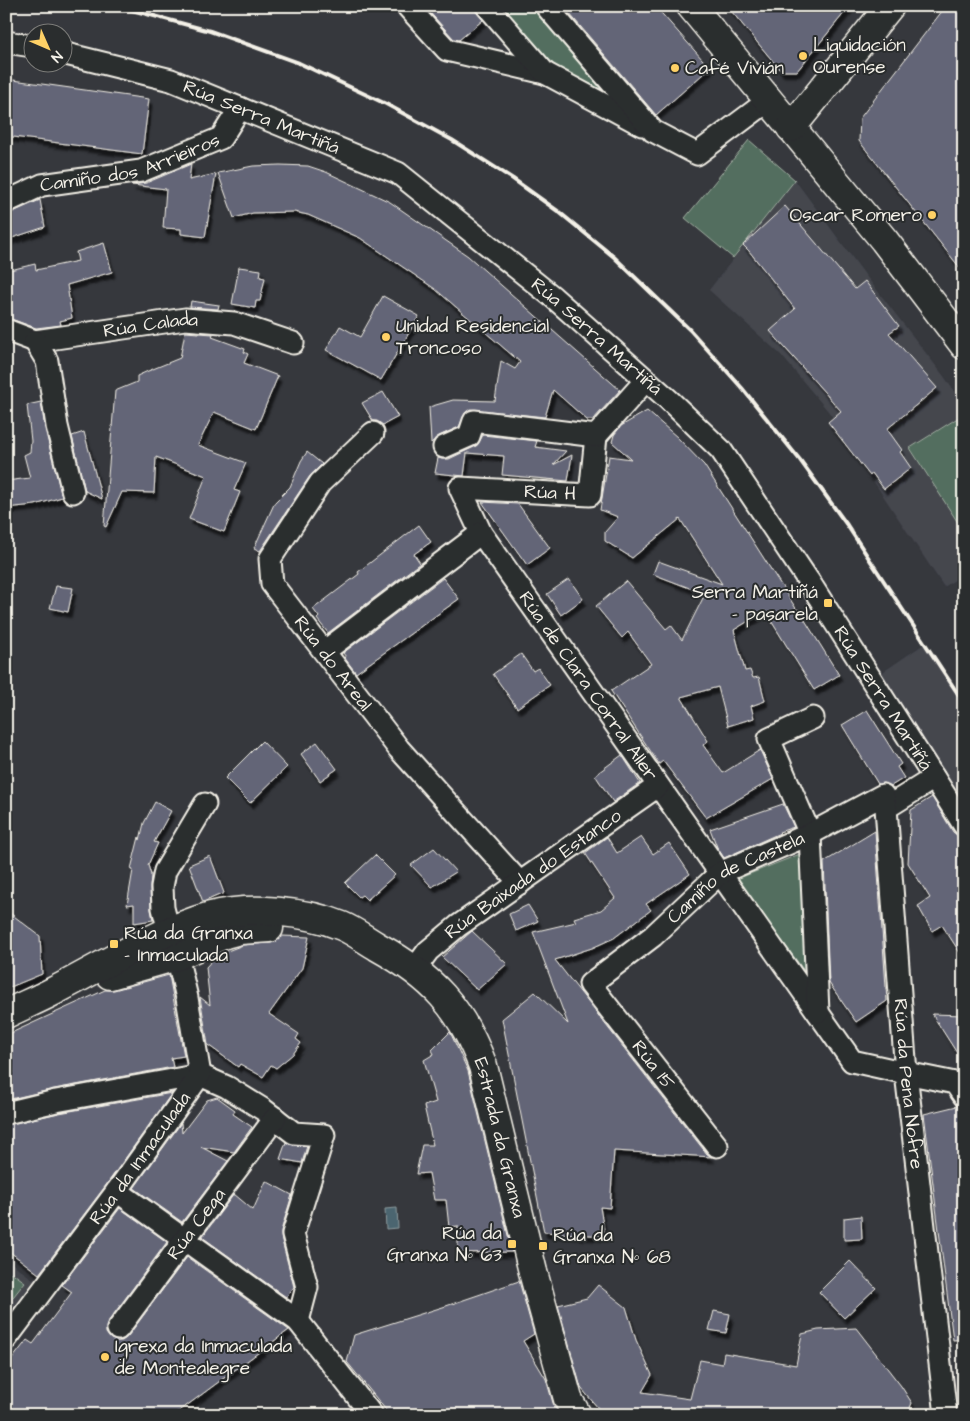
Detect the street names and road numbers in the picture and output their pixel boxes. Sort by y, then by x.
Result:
street label: Rúa Serra Martiñá [179,73,344,161]
street label: Camiño dos Arrieiros [38,126,224,199]
street label: Rúa Serra Martiñá [525,271,669,402]
street label: Rúa Calada [101,305,200,344]
street label: Rúa H [523,478,577,508]
street label: Rúa de Clara Corral Aller [512,586,665,787]
street label: Rúa do Areal [288,610,379,717]
street label: Rúa Serra Martiñá [827,621,940,776]
street label: Rúa Baixada do Estanco [439,802,627,945]
street label: Camiño de Castela [661,824,809,930]
street label: Rúa da Pena Nofre [887,998,931,1171]
street label: Rúa 15 [625,1034,681,1096]
street label: Estrada da Granxa [467,1053,533,1221]
street label: Rúa da Inmaculada [83,1086,197,1230]
street label: Rúa Cega [160,1182,232,1266]

